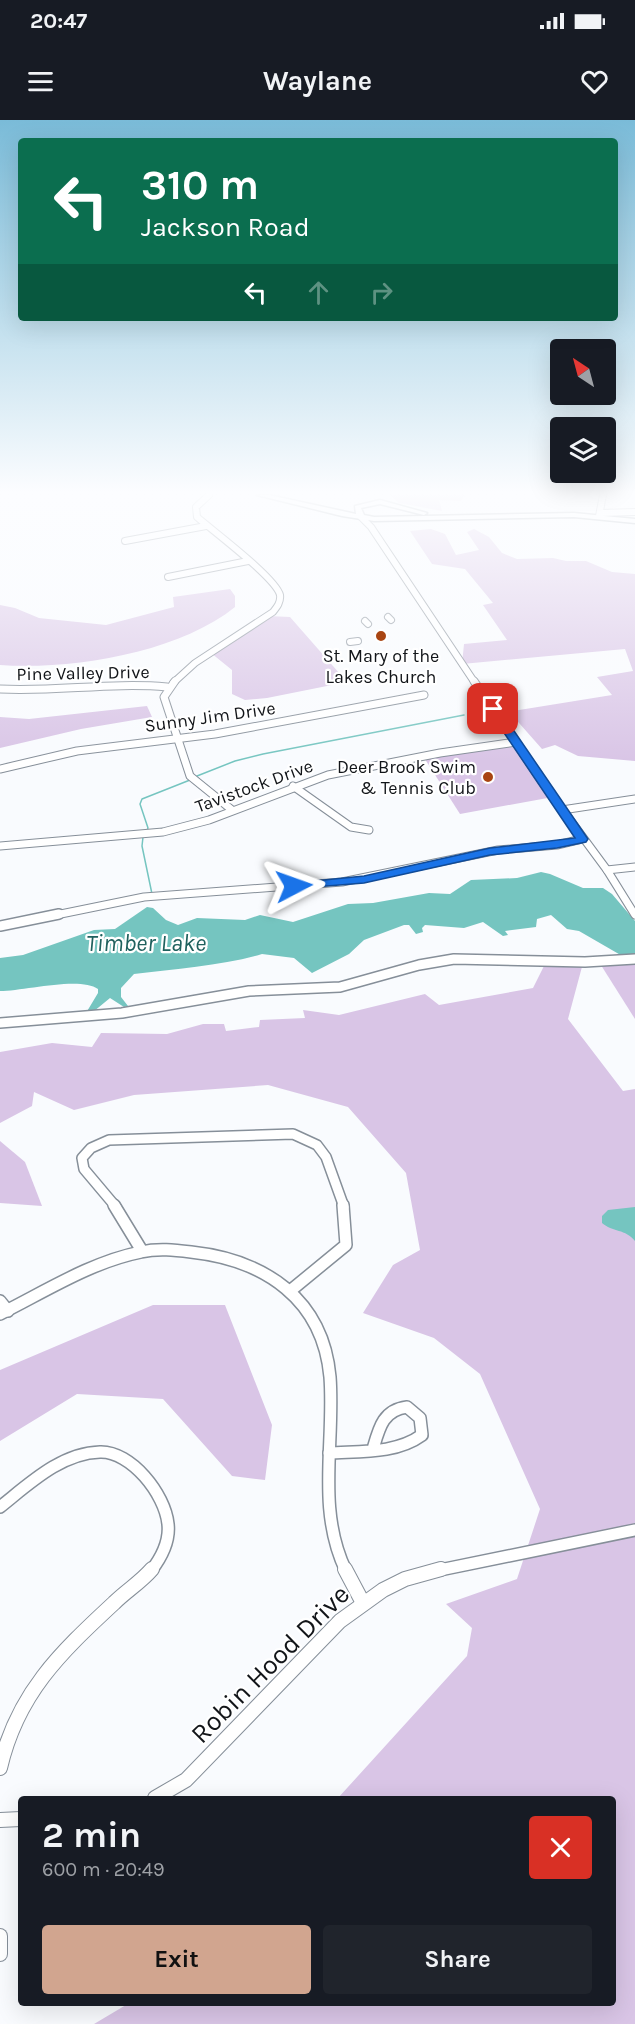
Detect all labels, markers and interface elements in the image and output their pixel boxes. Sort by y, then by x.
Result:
text: 20:47 [30,8,87,34]
icon: menu [24,65,57,98]
text: Waylane [263,65,372,97]
icon: heart [578,65,611,98]
text: 310 m [141,160,259,210]
icon: left [42,162,120,240]
text: Jackson Road [141,211,310,243]
icon: left [239,276,272,309]
icon: ahead [302,276,335,309]
icon: right [365,276,398,309]
north arrow [550,339,616,405]
map controls [550,339,616,483]
button: layers [550,417,616,483]
marker: St. Mary of the Lakes Church [374,629,388,643]
place label: St. Mary of the Lakes Church [323,645,439,688]
street label: Pine Valley Drive [16,661,150,685]
pin [467,683,518,734]
icon: arrive [476,692,509,725]
street label: Sunny Jim Drive [143,697,277,737]
street label: Tavistock Drive [192,755,316,817]
place label: Deer Brook Swim & Tennis Club [337,756,476,799]
marker: Deer Brook Swim & Tennis Club [481,770,495,784]
position arrow [262,854,326,918]
water label: Timber Lake [86,929,206,957]
street label: Robin Hood Drive [184,1578,356,1750]
text: 2 min [42,1814,141,1856]
button: close [529,1816,592,1879]
text: 600 m · 20:49 [42,1858,165,1881]
button: Exit [42,1925,311,1994]
button: Share [323,1925,592,1994]

